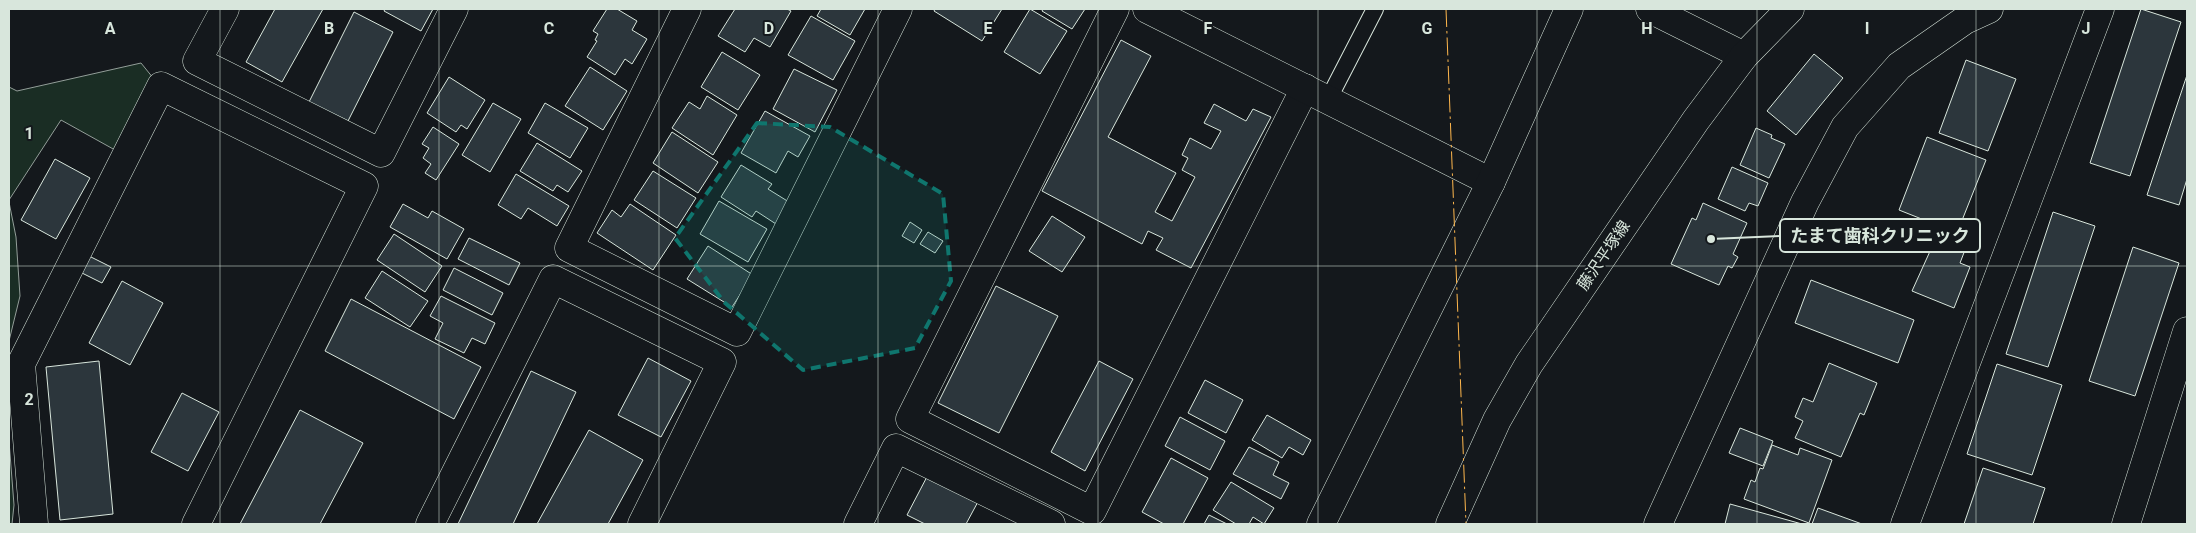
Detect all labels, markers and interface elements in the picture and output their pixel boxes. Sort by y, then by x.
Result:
text: A [105,19,116,38]
text: B [324,19,334,38]
text: C [544,19,554,38]
text: D [764,19,774,38]
text: E [984,19,993,38]
text: F [1204,19,1213,38]
text: G [1422,19,1433,38]
text: H [1641,19,1653,38]
text: I [1865,19,1869,38]
text: J [2082,19,2090,38]
text: 1 [24,124,34,143]
street label: 藤沢平塚線 [1573,217,1634,294]
callout: たまて歯科クリニック [1780,219,1980,252]
text: たまて歯科クリニック [1790,225,1970,246]
text: 2 [24,390,34,409]

